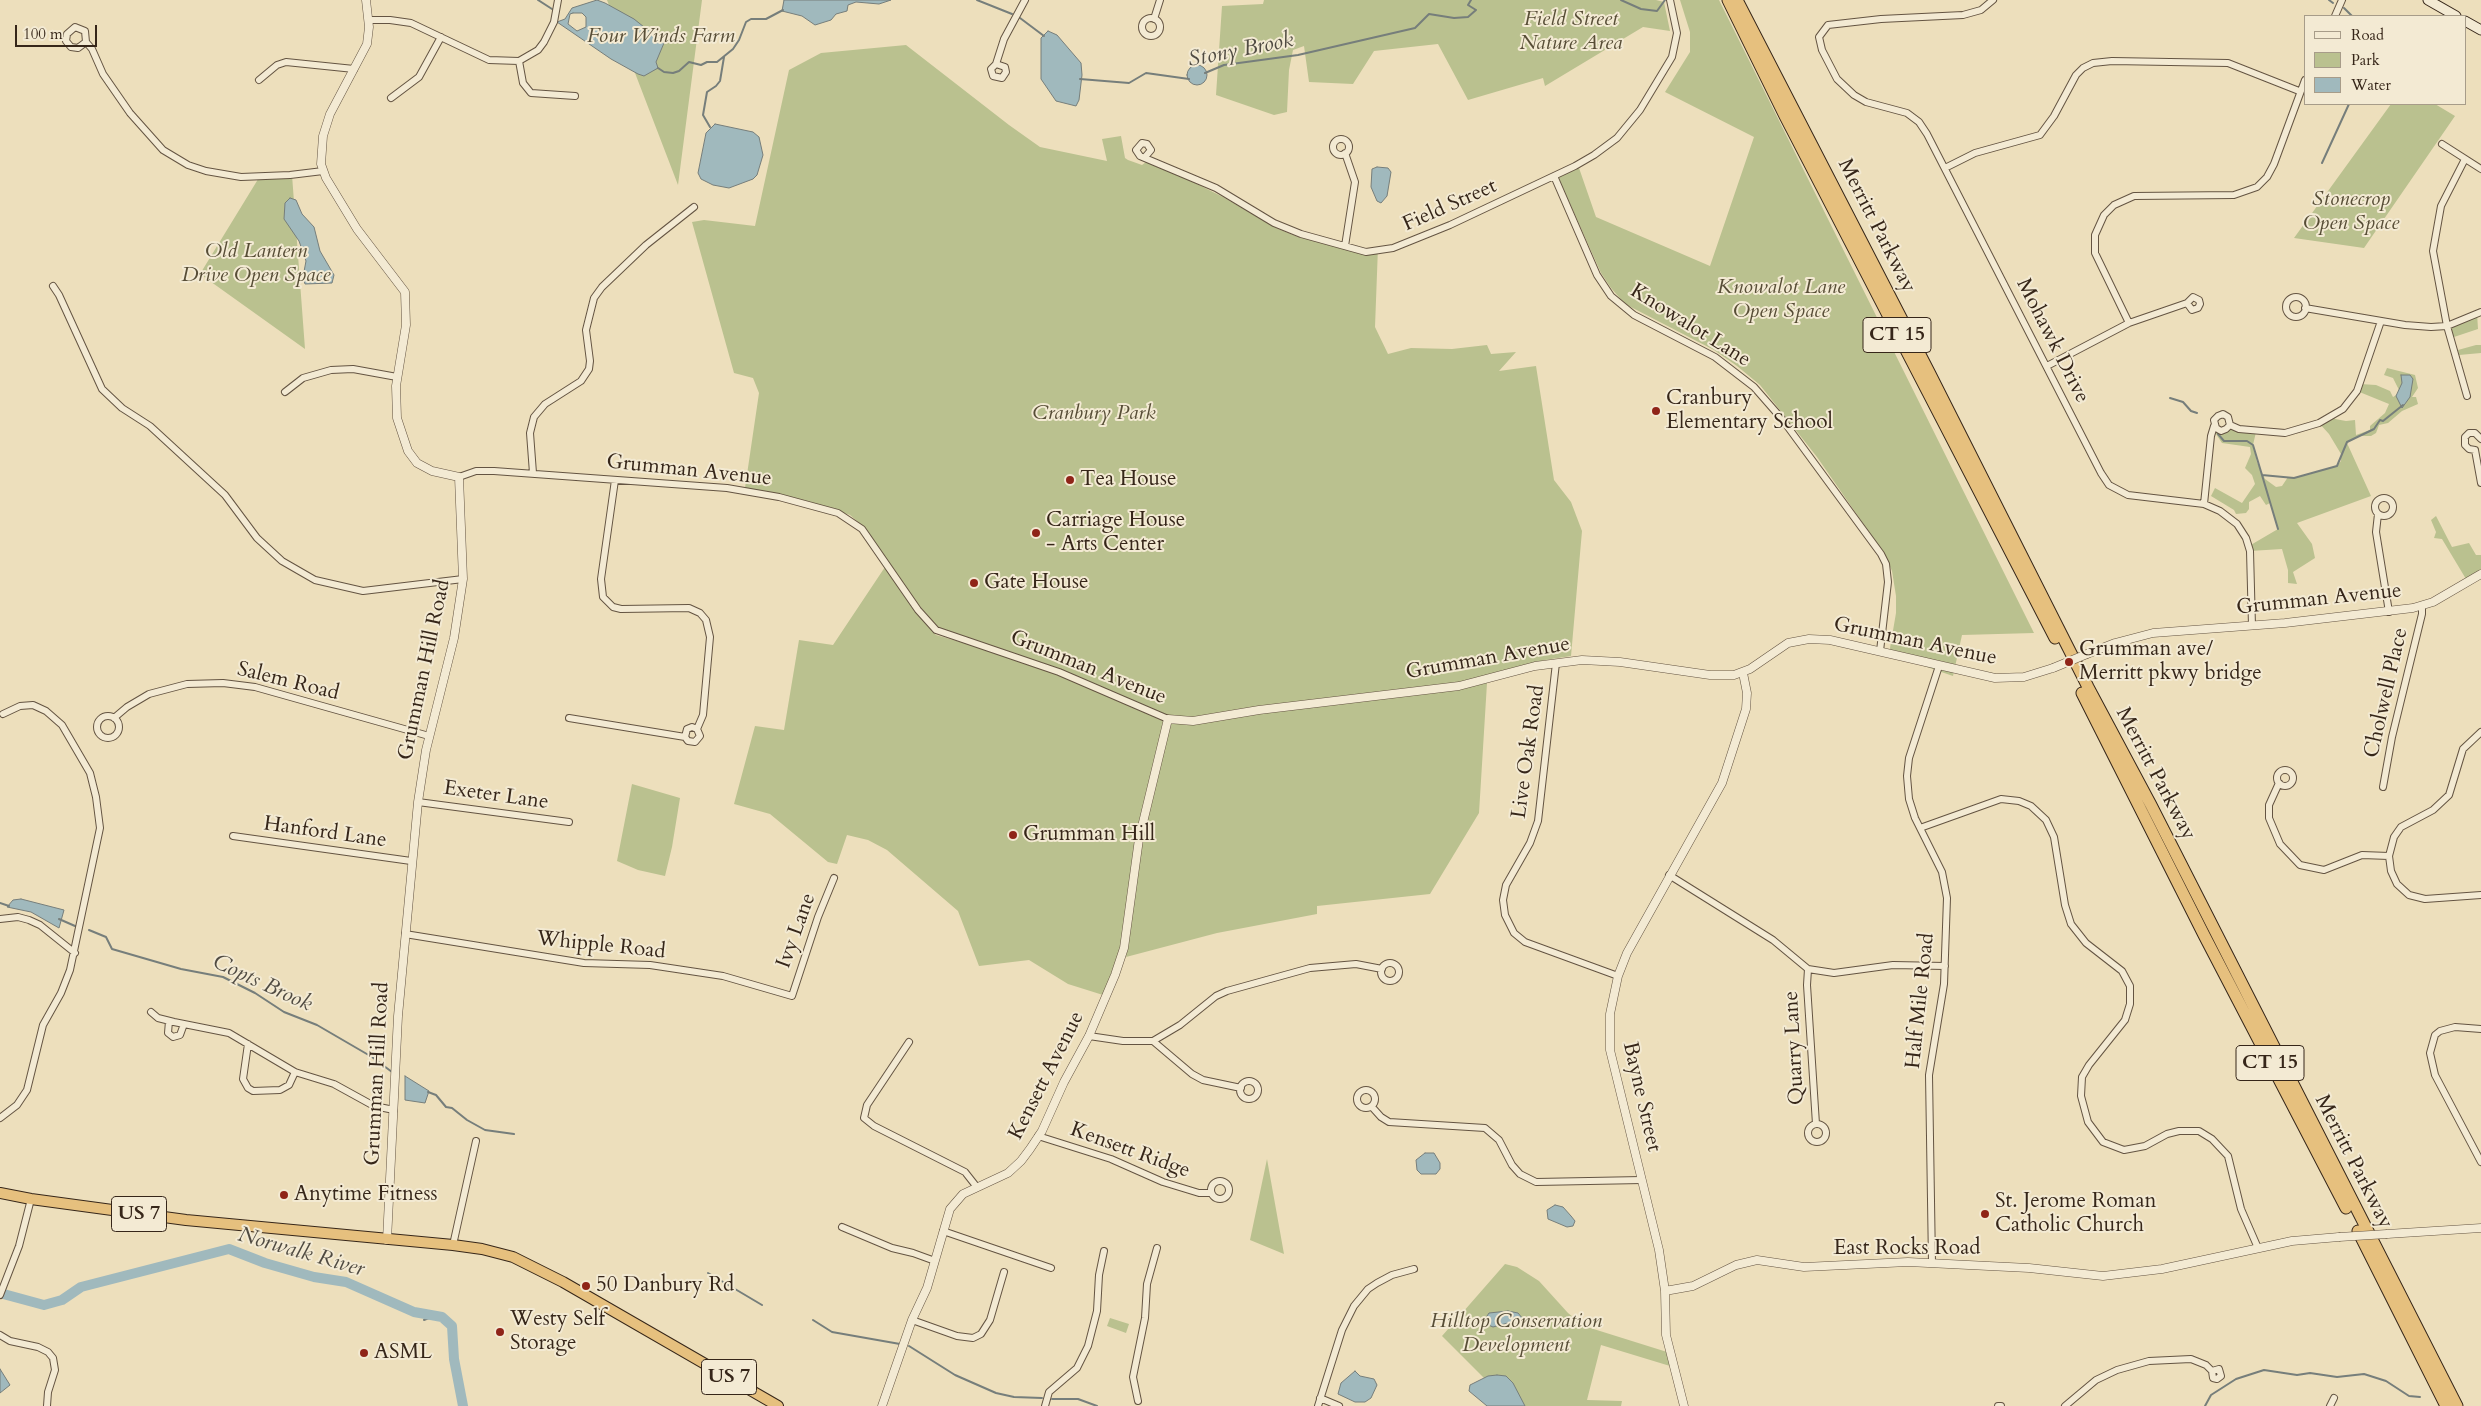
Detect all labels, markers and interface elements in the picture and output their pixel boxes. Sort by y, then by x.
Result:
park label: Field Street Nature Area [1519,7,1623,57]
scale bar [18,15,100,47]
legend [2304,15,2466,105]
text: 100 m [23,24,63,44]
park label: Four Winds Farm [587,24,735,50]
text: Road [2351,25,2384,45]
water label: Stony Brook [1186,28,1296,74]
text: Park [2351,50,2380,70]
text: Water [2351,75,2391,95]
street label: Merritt Parkway [1831,155,1921,297]
street label: Field Street [1399,174,1501,238]
park label: Stonecrop Open Space [2303,187,2399,237]
park label: Old Lantern Drive Open Space [181,239,331,289]
park label: Knowalot Lane Open Space [1717,275,1845,325]
street label: Mohawk Drive [2010,275,2094,407]
street label: Knowalot Lane [1625,279,1755,373]
road number: CT 15 [1863,318,1931,352]
place label: Cranbury Elementary School [1666,386,1833,436]
park label: Cranbury Park [1032,401,1156,427]
marker: Cranbury Elementary School [1650,405,1662,417]
street label: Grumman Avenue [605,450,773,492]
place label: Tea House [1080,467,1177,493]
marker: Tea House [1064,474,1076,486]
place label: Carriage House - Arts Center [1046,508,1185,558]
marker: Carriage House - Arts Center [1030,527,1042,539]
place label: Gate House [984,570,1088,596]
street label: Grumman Hill Road [394,577,456,763]
marker: Gate House [968,577,980,589]
street label: Grumman Avenue [2235,579,2403,621]
street label: Grumman Avenue [1831,612,1999,672]
street label: Grumman Avenue [1006,625,1170,711]
street label: Cholwell Place [2360,625,2414,761]
street label: Grumman Avenue [1404,632,1572,686]
place label: Grumman ave/ Merritt pkwy bridge [2079,637,2262,687]
marker: Grumman ave/ Merritt pkwy bridge [2063,656,2075,668]
street label: Salem Road [234,657,342,707]
street label: Live Oak Road [1507,684,1551,820]
street label: Merritt Parkway [2109,703,2201,845]
street label: Exeter Lane [442,776,550,816]
street label: Hanford Lane [262,812,388,854]
place label: Grumman Hill [1023,822,1155,848]
marker: Grumman Hill [1007,829,1019,841]
street label: Ivy Lane [772,890,822,972]
street label: Whipple Road [535,927,667,965]
street label: Half Mile Road [1901,932,1941,1070]
water label: Copts Brook [208,949,316,1019]
street label: Grumman Hill Road [361,982,395,1166]
street label: Quarry Lane [1779,990,1811,1106]
street label: Kensett Avenue [1004,1008,1090,1144]
street label: Bayne Street [1616,1040,1666,1154]
road number: CT 15 [2236,1046,2304,1080]
street label: Merritt Parkway [2308,1091,2398,1233]
street label: Kensett Ridge [1067,1118,1193,1184]
place label: Anytime Fitness [294,1182,437,1208]
marker: Anytime Fitness [278,1189,290,1201]
place label: St. Jerome Roman Catholic Church [1995,1189,2156,1239]
road number: US 7 [112,1196,166,1232]
marker: St. Jerome Roman Catholic Church [1979,1208,1991,1220]
water label: Norwalk River [235,1222,367,1284]
street label: East Rocks Road [1834,1236,1980,1262]
place label: 50 Danbury Rd [596,1273,734,1299]
marker: 50 Danbury Rd [580,1280,592,1292]
place label: Westy Self Storage [510,1307,605,1357]
park label: Hilltop Conservation Development [1430,1309,1602,1359]
marker: Westy Self Storage [494,1326,506,1338]
place label: ASML [374,1340,432,1366]
marker: ASML [358,1347,370,1359]
road number: US 7 [702,1360,756,1394]

